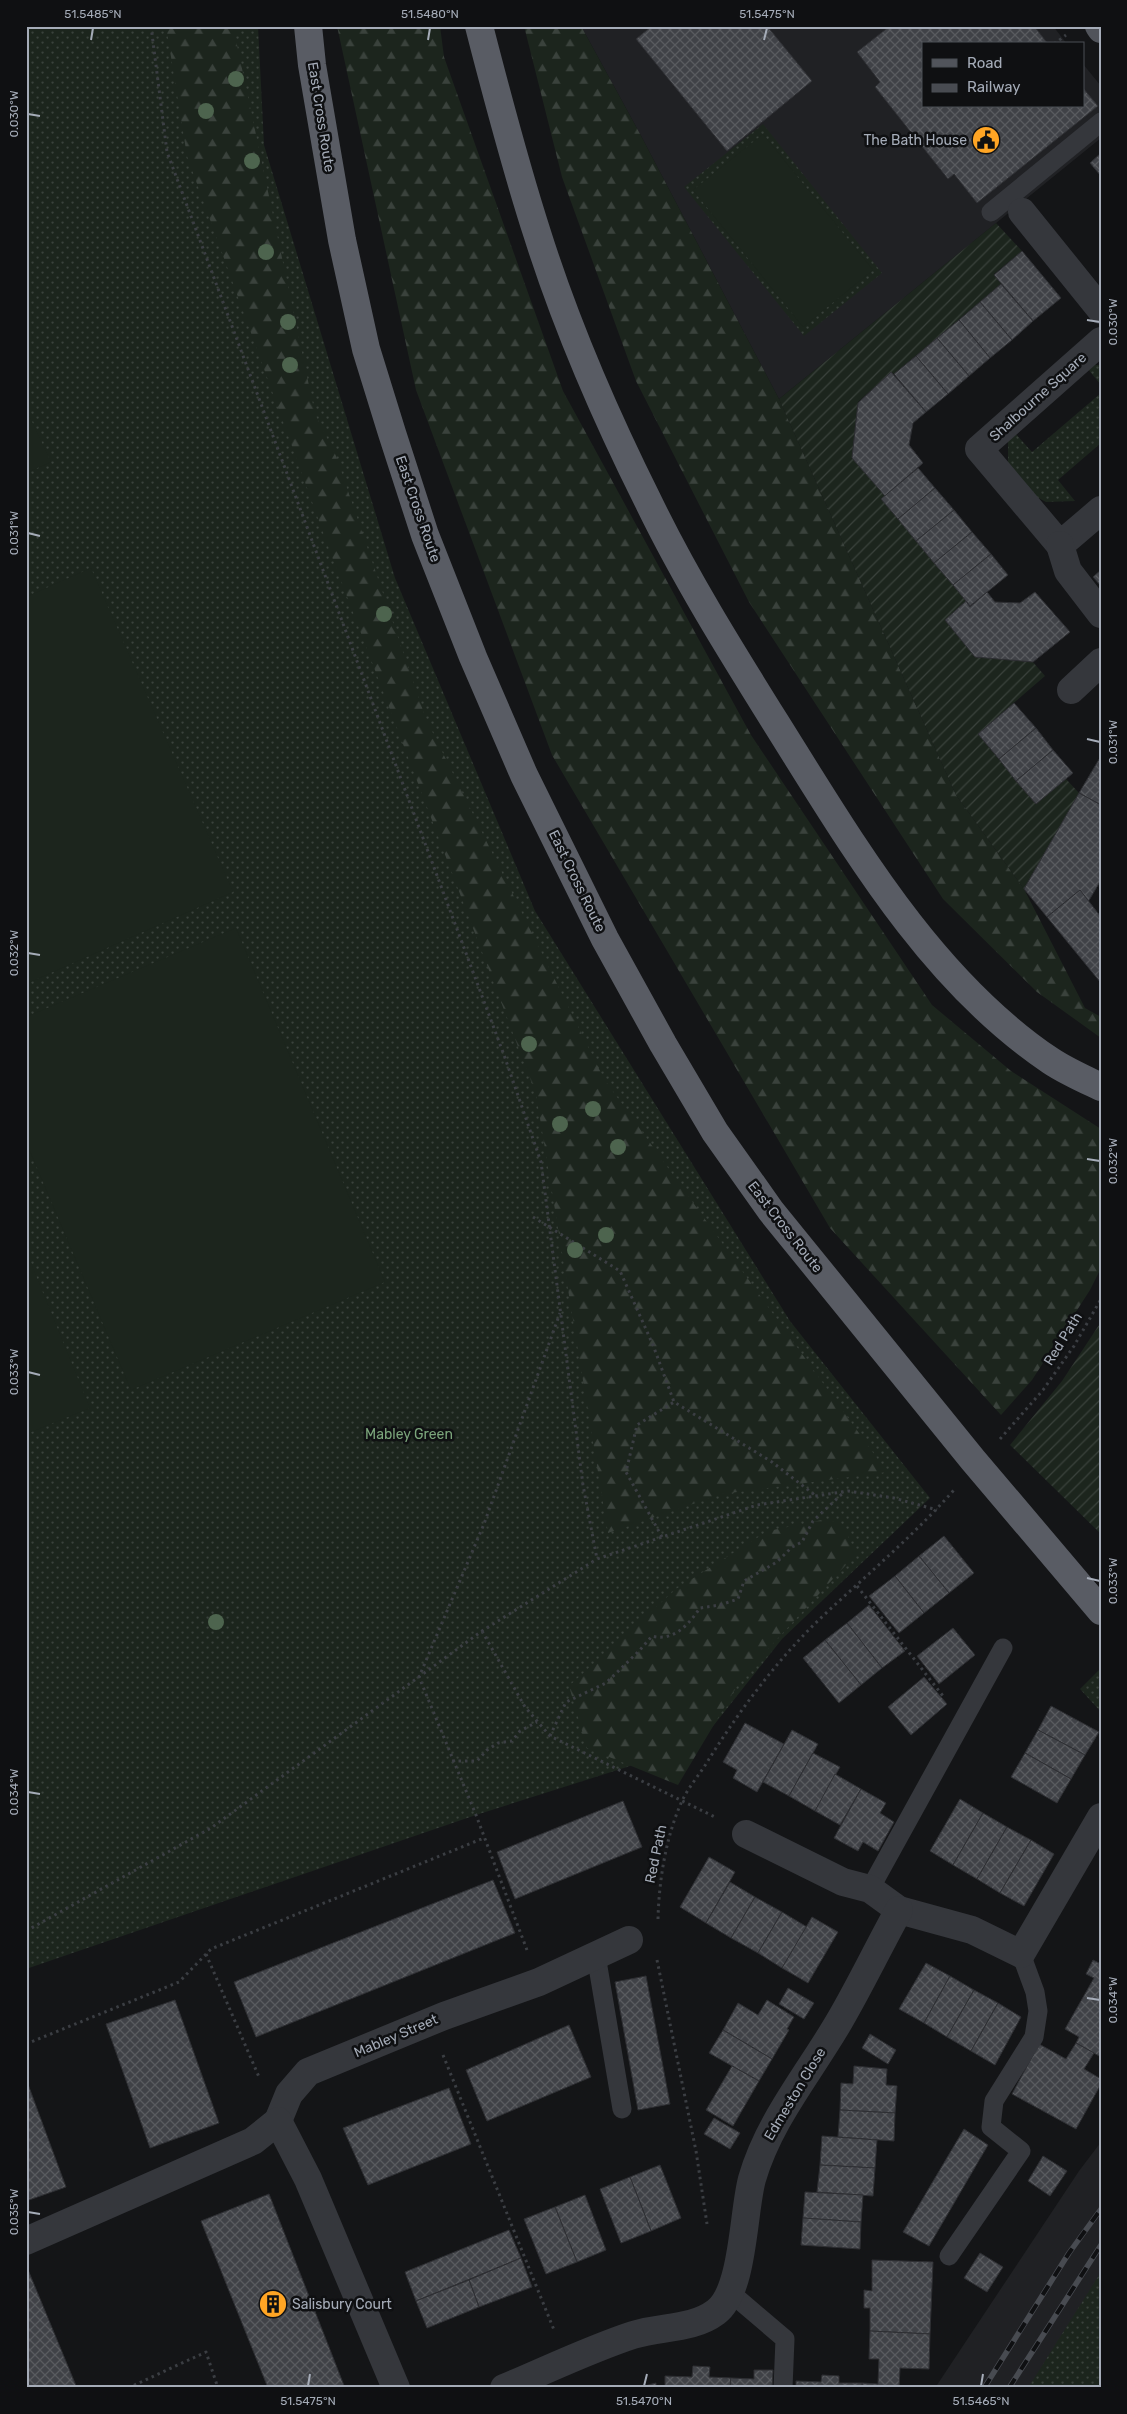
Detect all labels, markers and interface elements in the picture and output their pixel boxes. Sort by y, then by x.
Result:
text: 51.5485°N [64,7,122,21]
text: 51.5480°N [401,7,459,21]
text: 51.5475°N [739,7,795,21]
legend [922,42,1084,108]
text: Road [967,54,1003,72]
street label: East Cross Route [304,61,338,173]
text: Railway [967,78,1021,96]
text: 0.030°W [7,90,21,138]
public building icon: The Bath House [971,125,1001,155]
place label: The Bath House [863,132,967,149]
text: 0.030°W [1106,298,1120,346]
street label: Shalbourne Square [986,349,1090,445]
street label: East Cross Route [392,454,444,565]
text: 0.031°W [7,510,21,555]
text: 0.031°W [1106,719,1120,764]
street label: East Cross Route [545,827,609,935]
text: 0.032°W [7,929,21,976]
text: 0.032°W [1106,1137,1120,1184]
street label: East Cross Route [744,1178,826,1276]
street label: Red Path [1040,1309,1086,1369]
text: 0.033°W [7,1348,21,1395]
park label: Mabley Green [365,1426,453,1443]
text: 0.033°W [1106,1557,1120,1604]
text: 0.034°W [7,1768,21,1815]
street label: Red Path [642,1823,670,1885]
text: 0.034°W [1106,1976,1120,2023]
street label: Mabley Street [352,2011,441,2061]
street label: Edmeston Close [761,2044,829,2144]
text: 0.035°W [7,2188,21,2235]
building icon: Salisbury Court [258,2289,288,2319]
place label: Salisbury Court [292,2296,392,2313]
text: 51.5475°N [280,2394,336,2408]
text: 51.5470°N [616,2394,672,2408]
text: 51.5465°N [952,2394,1010,2408]

